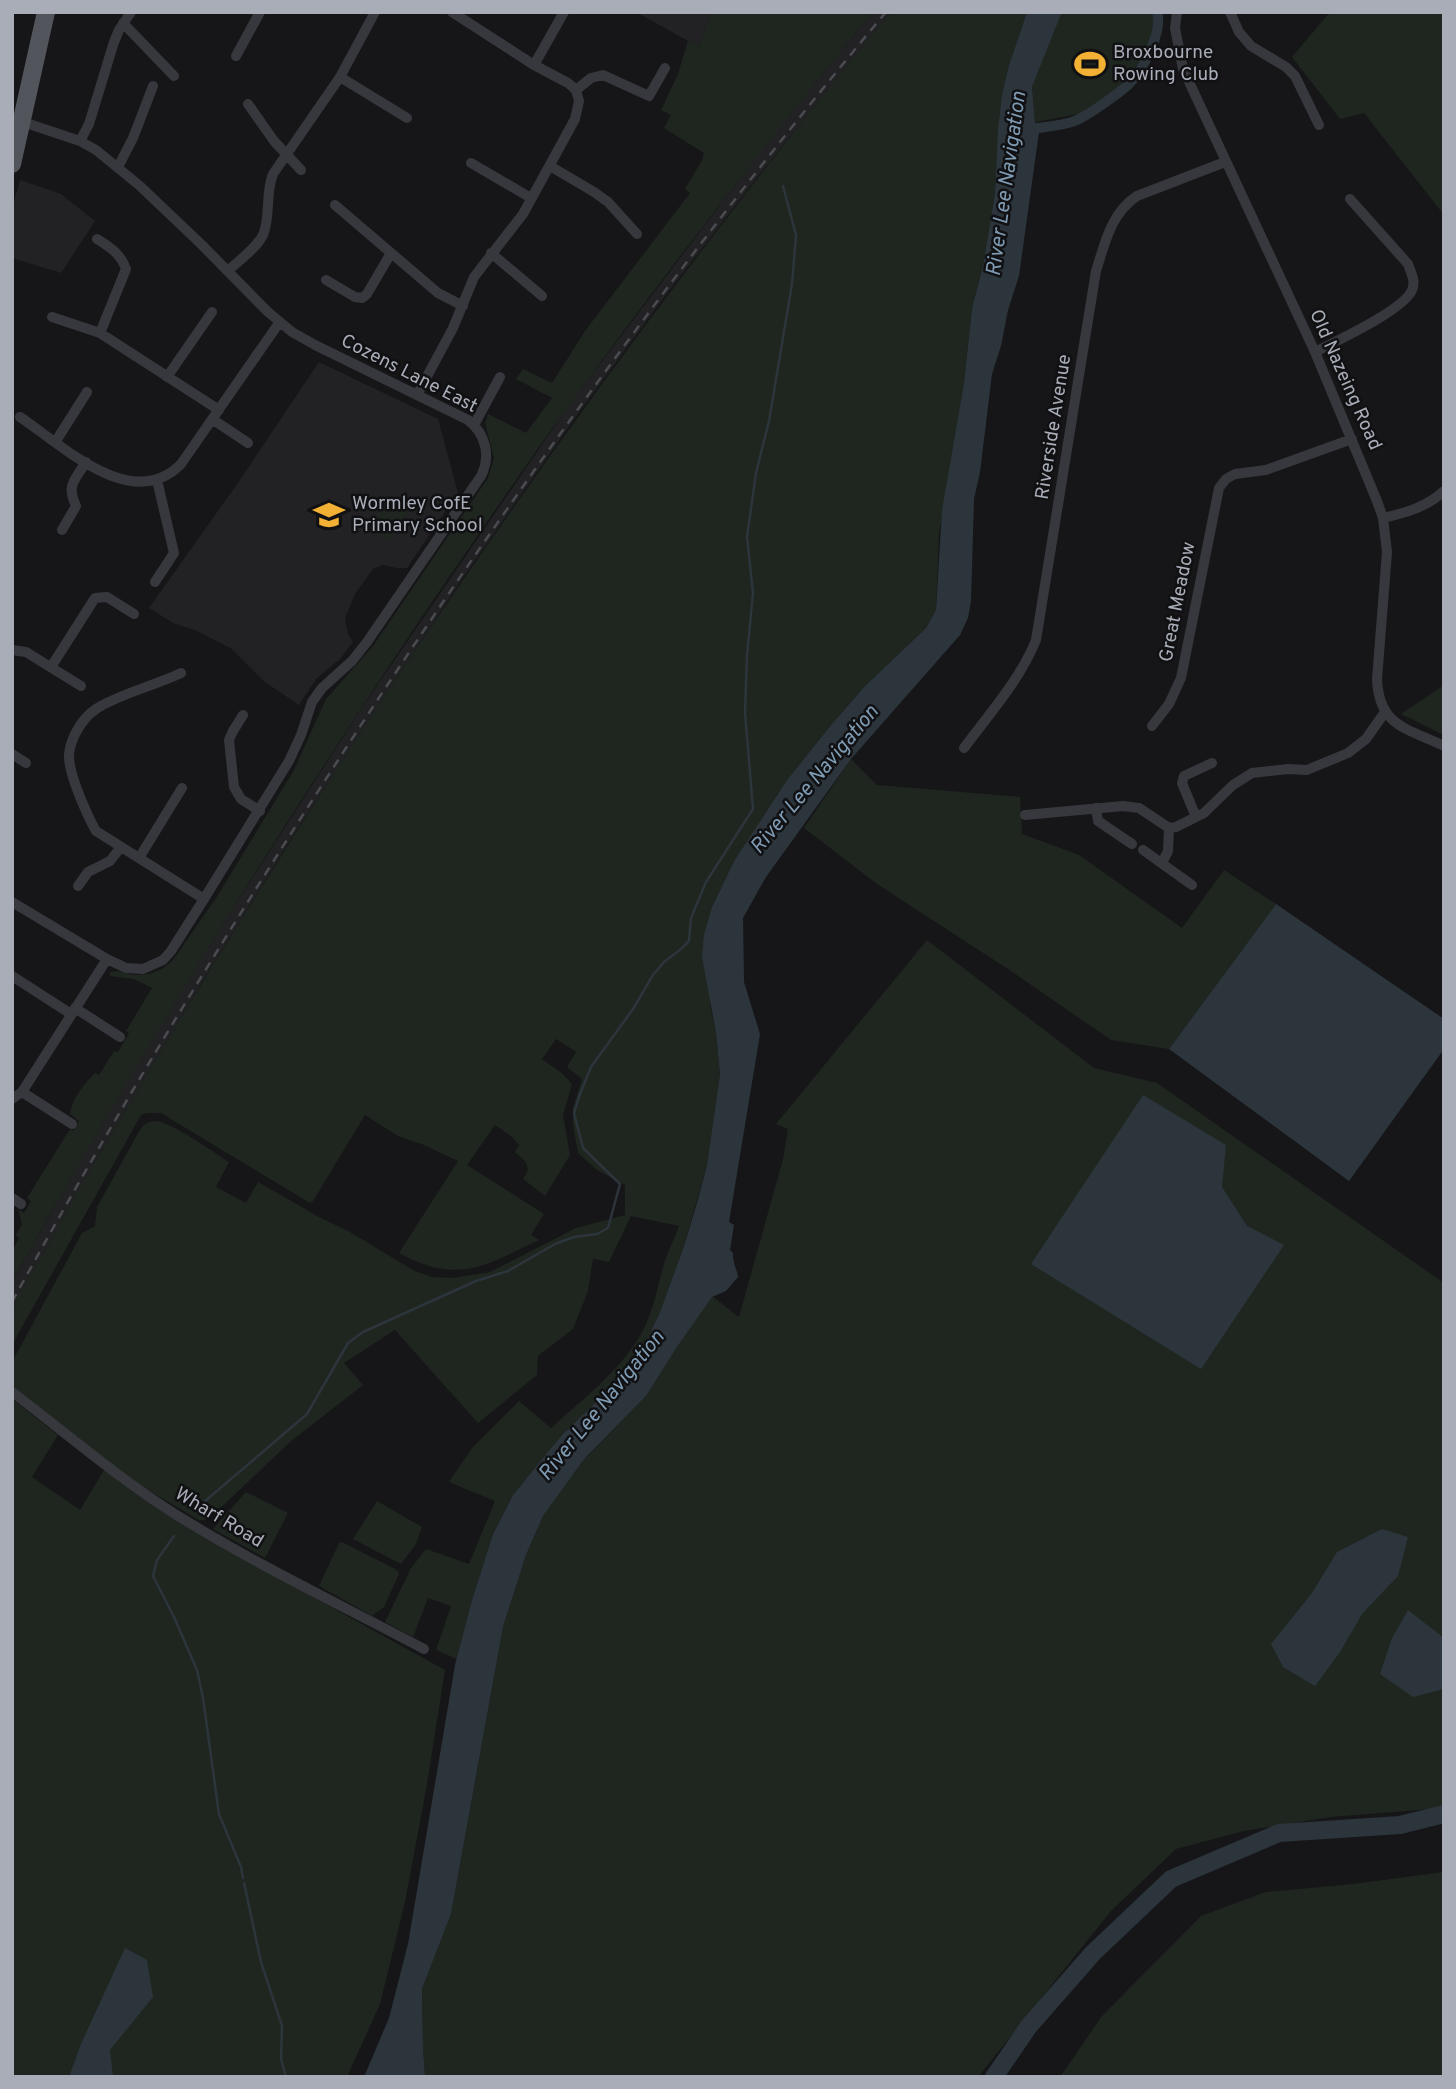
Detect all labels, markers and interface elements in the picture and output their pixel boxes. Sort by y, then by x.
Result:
place label: Broxbourne Rowing Club [1113,41,1219,87]
sports icon: Broxbourne Rowing Club [1073,47,1107,81]
water label: River Lee Navigation [981,89,1033,278]
street label: Old Nazeing Road [1303,306,1387,454]
street label: Cozens Lane East [337,329,481,419]
street label: Riverside Avenue [1031,353,1077,501]
place label: Wormley CofE Primary School [352,492,483,538]
school or university icon: Wormley CofE Primary School [312,498,346,532]
street label: Great Meadow [1155,540,1201,664]
water label: River Lee Navigation [745,699,886,860]
water label: River Lee Navigation [533,1325,672,1487]
street label: Wharf Road [170,1482,268,1554]

